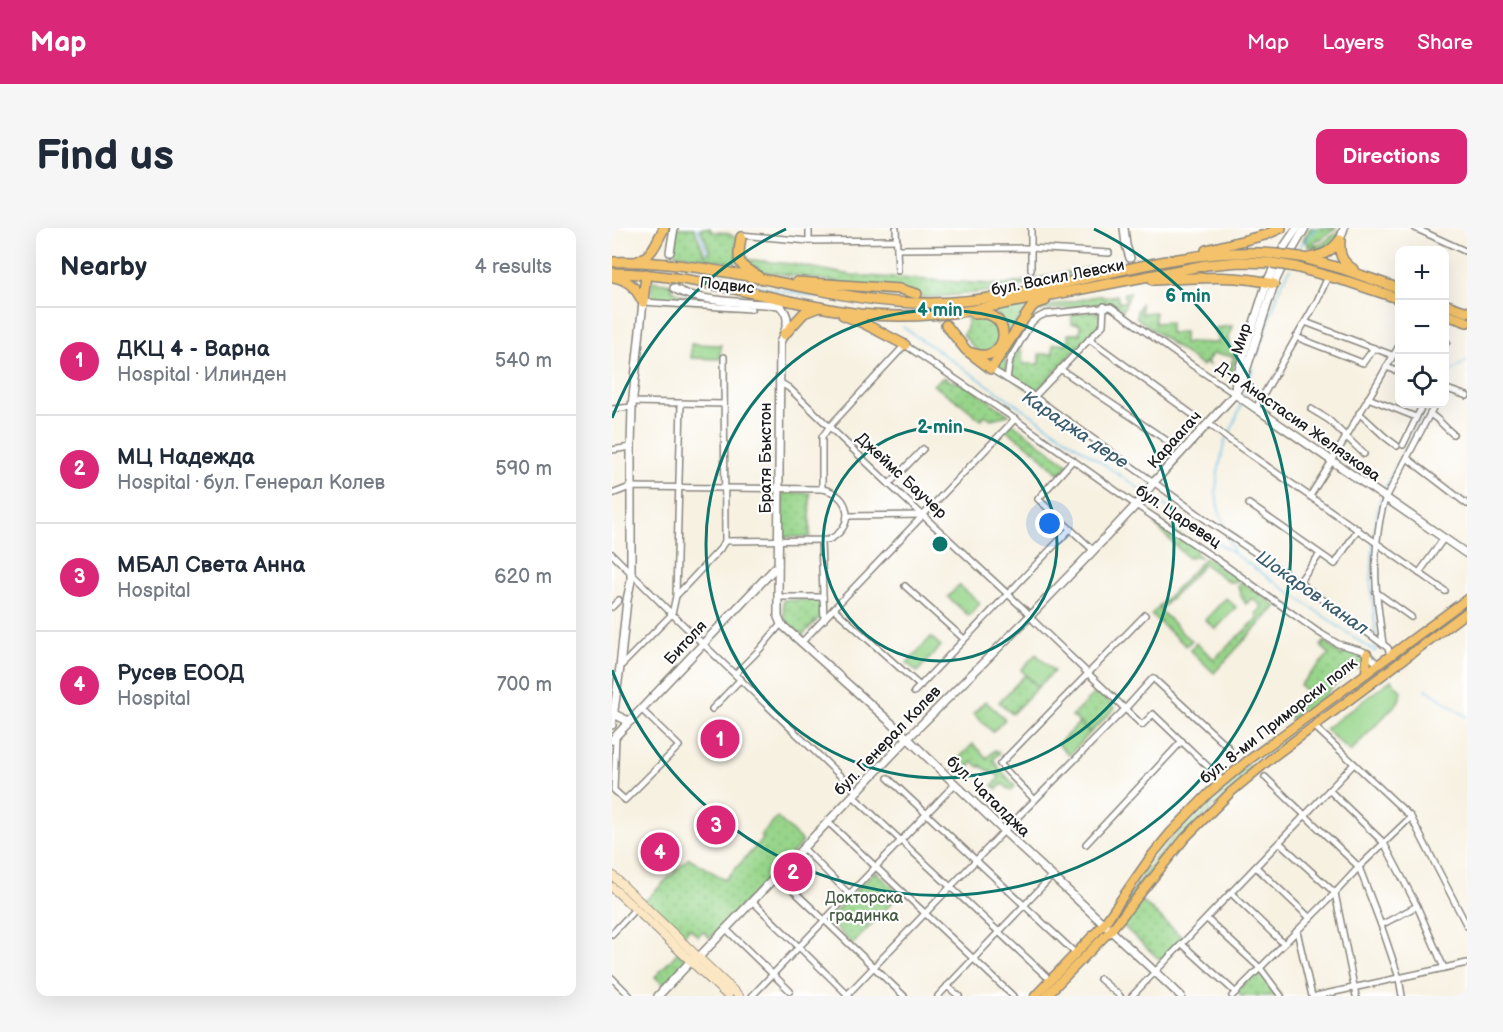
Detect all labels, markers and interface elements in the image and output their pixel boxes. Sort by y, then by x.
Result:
text: Map [30,26,86,59]
text: Map [1247,30,1289,55]
text: Layers [1322,30,1384,55]
text: Share [1417,30,1473,55]
button: Directions [1316,129,1467,184]
text: Find us [36,131,174,182]
map controls [1395,246,1449,408]
button: + [1395,246,1449,300]
text: Nearby [60,252,147,283]
text: 4 results [474,255,552,279]
street label: бул. Васил Левски [990,256,1126,300]
street label: Подвис [699,274,755,298]
text: 6 min [1165,286,1211,307]
text: 4 min [917,300,963,321]
button: − [1395,300,1449,354]
street label: Мир [1228,321,1256,357]
text: ДКЦ 4 - Варна [117,336,269,363]
text: 1 [75,349,84,373]
text: 540 m [495,349,552,373]
button: locate [1395,354,1449,408]
street label: Д-р Анастасия Желязкова [1212,358,1384,486]
text: Hospital · Илинден [117,363,287,387]
water label: Караджа дере [1018,387,1132,473]
street label: Братя Бъкстон [757,403,776,513]
street label: Караагач [1144,407,1206,473]
text: 2 min [917,417,963,438]
street label: Джеймс Баучер [852,429,950,523]
text: МЦ Надежда [117,444,254,471]
text: 2 [74,457,85,481]
text: 590 m [495,457,552,481]
text: Hospital · бул. Генерал Колев [117,471,385,495]
street label: бул. Царевец [1132,481,1225,553]
your location [1035,509,1064,538]
centre of rings [930,534,950,554]
water label: Шокаров канал [1252,546,1373,640]
text: МБАЛ Света Анна [117,552,305,579]
text: 3 [74,565,85,589]
text: 620 m [494,565,552,589]
text: Hospital [117,579,190,603]
street label: Битоля [661,617,711,669]
street label: бул. 8-ми Приморски полк [1197,653,1362,788]
text: Русев ЕООД [117,660,244,687]
text: 4 [74,673,85,697]
text: 700 m [497,673,552,697]
street label: бул. Генерал Колев [831,682,946,800]
text: Hospital [117,687,190,711]
pin: 1 [700,716,740,762]
street label: бул. Чаталджа [942,752,1034,842]
pin: 3 [696,802,736,848]
pin: 4 [640,830,680,874]
pin: 2 [774,850,813,894]
park label: Докторска градинка [825,889,904,926]

